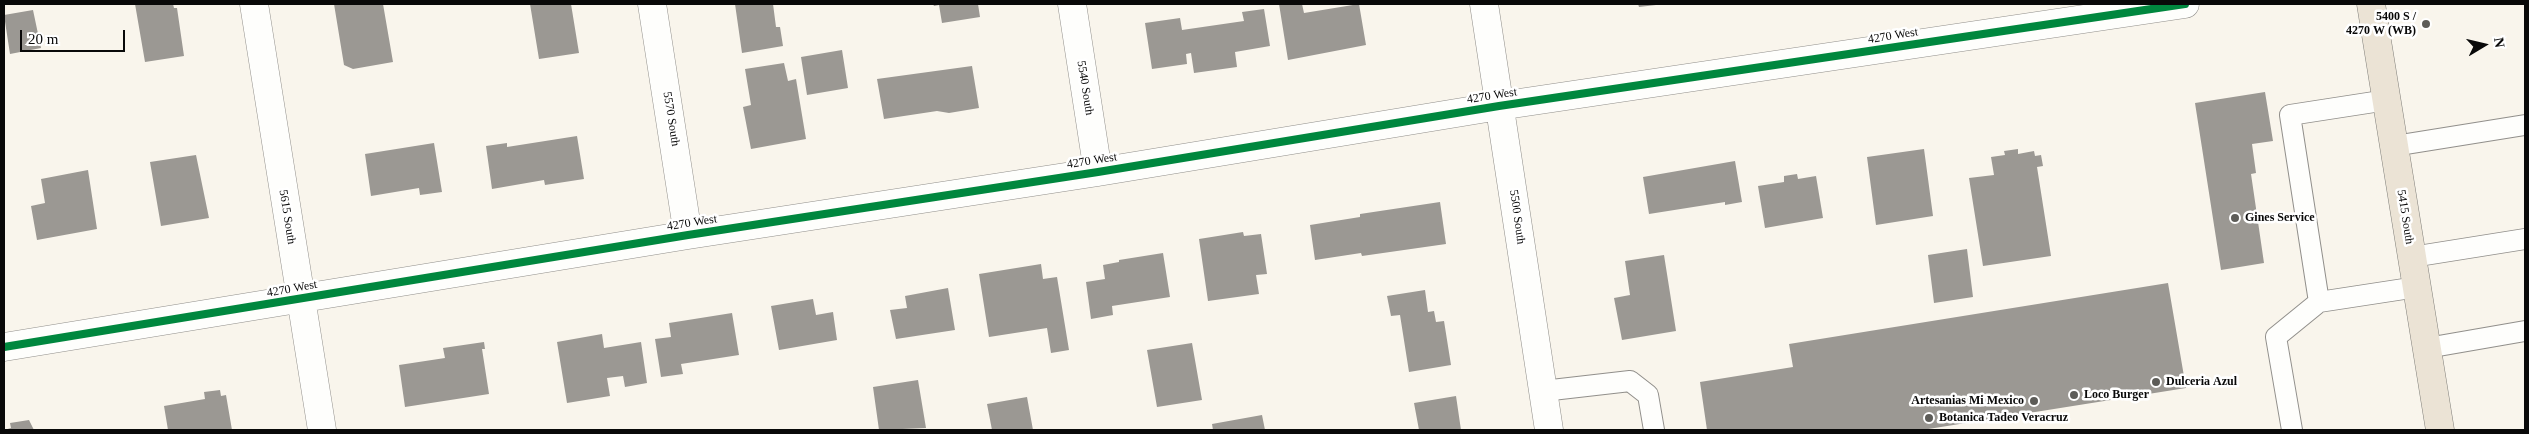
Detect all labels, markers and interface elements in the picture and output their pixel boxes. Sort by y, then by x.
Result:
place label: 5400 S / 4270 W (WB) [2346,10,2416,38]
marker: 5400 S / 4270 W (WB) [2420,18,2432,30]
scale bar [22,20,128,52]
north arrow [2459,20,2509,70]
street label: 4270 West [1867,25,1919,47]
text: 20 m [28,31,58,47]
text: N [2491,36,2508,49]
street label: 5540 South [1074,60,1096,116]
street label: 4270 West [1466,85,1518,107]
street label: 5570 South [660,91,682,147]
street label: 4270 West [1066,150,1118,172]
street label: 5615 South [276,189,298,245]
street label: 5500 South [1506,189,1528,245]
street label: 5415 South [2394,189,2416,245]
place label: Gines Service [2245,211,2315,225]
street label: 4270 West [666,212,718,234]
marker: Gines Service [2229,212,2241,224]
street label: 4270 West [266,278,318,300]
place label: Dulceria Azul [2166,375,2237,389]
marker: Dulceria Azul [2150,376,2162,388]
place label: Loco Burger [2084,388,2149,402]
marker: Loco Burger [2068,389,2080,401]
place label: Artesanias Mi Mexico [1911,394,2024,408]
marker: Artesanias Mi Mexico [2028,395,2040,407]
place label: Botanica Tadeo Veracruz [1939,411,2068,425]
marker: Botanica Tadeo Veracruz [1923,412,1935,424]

